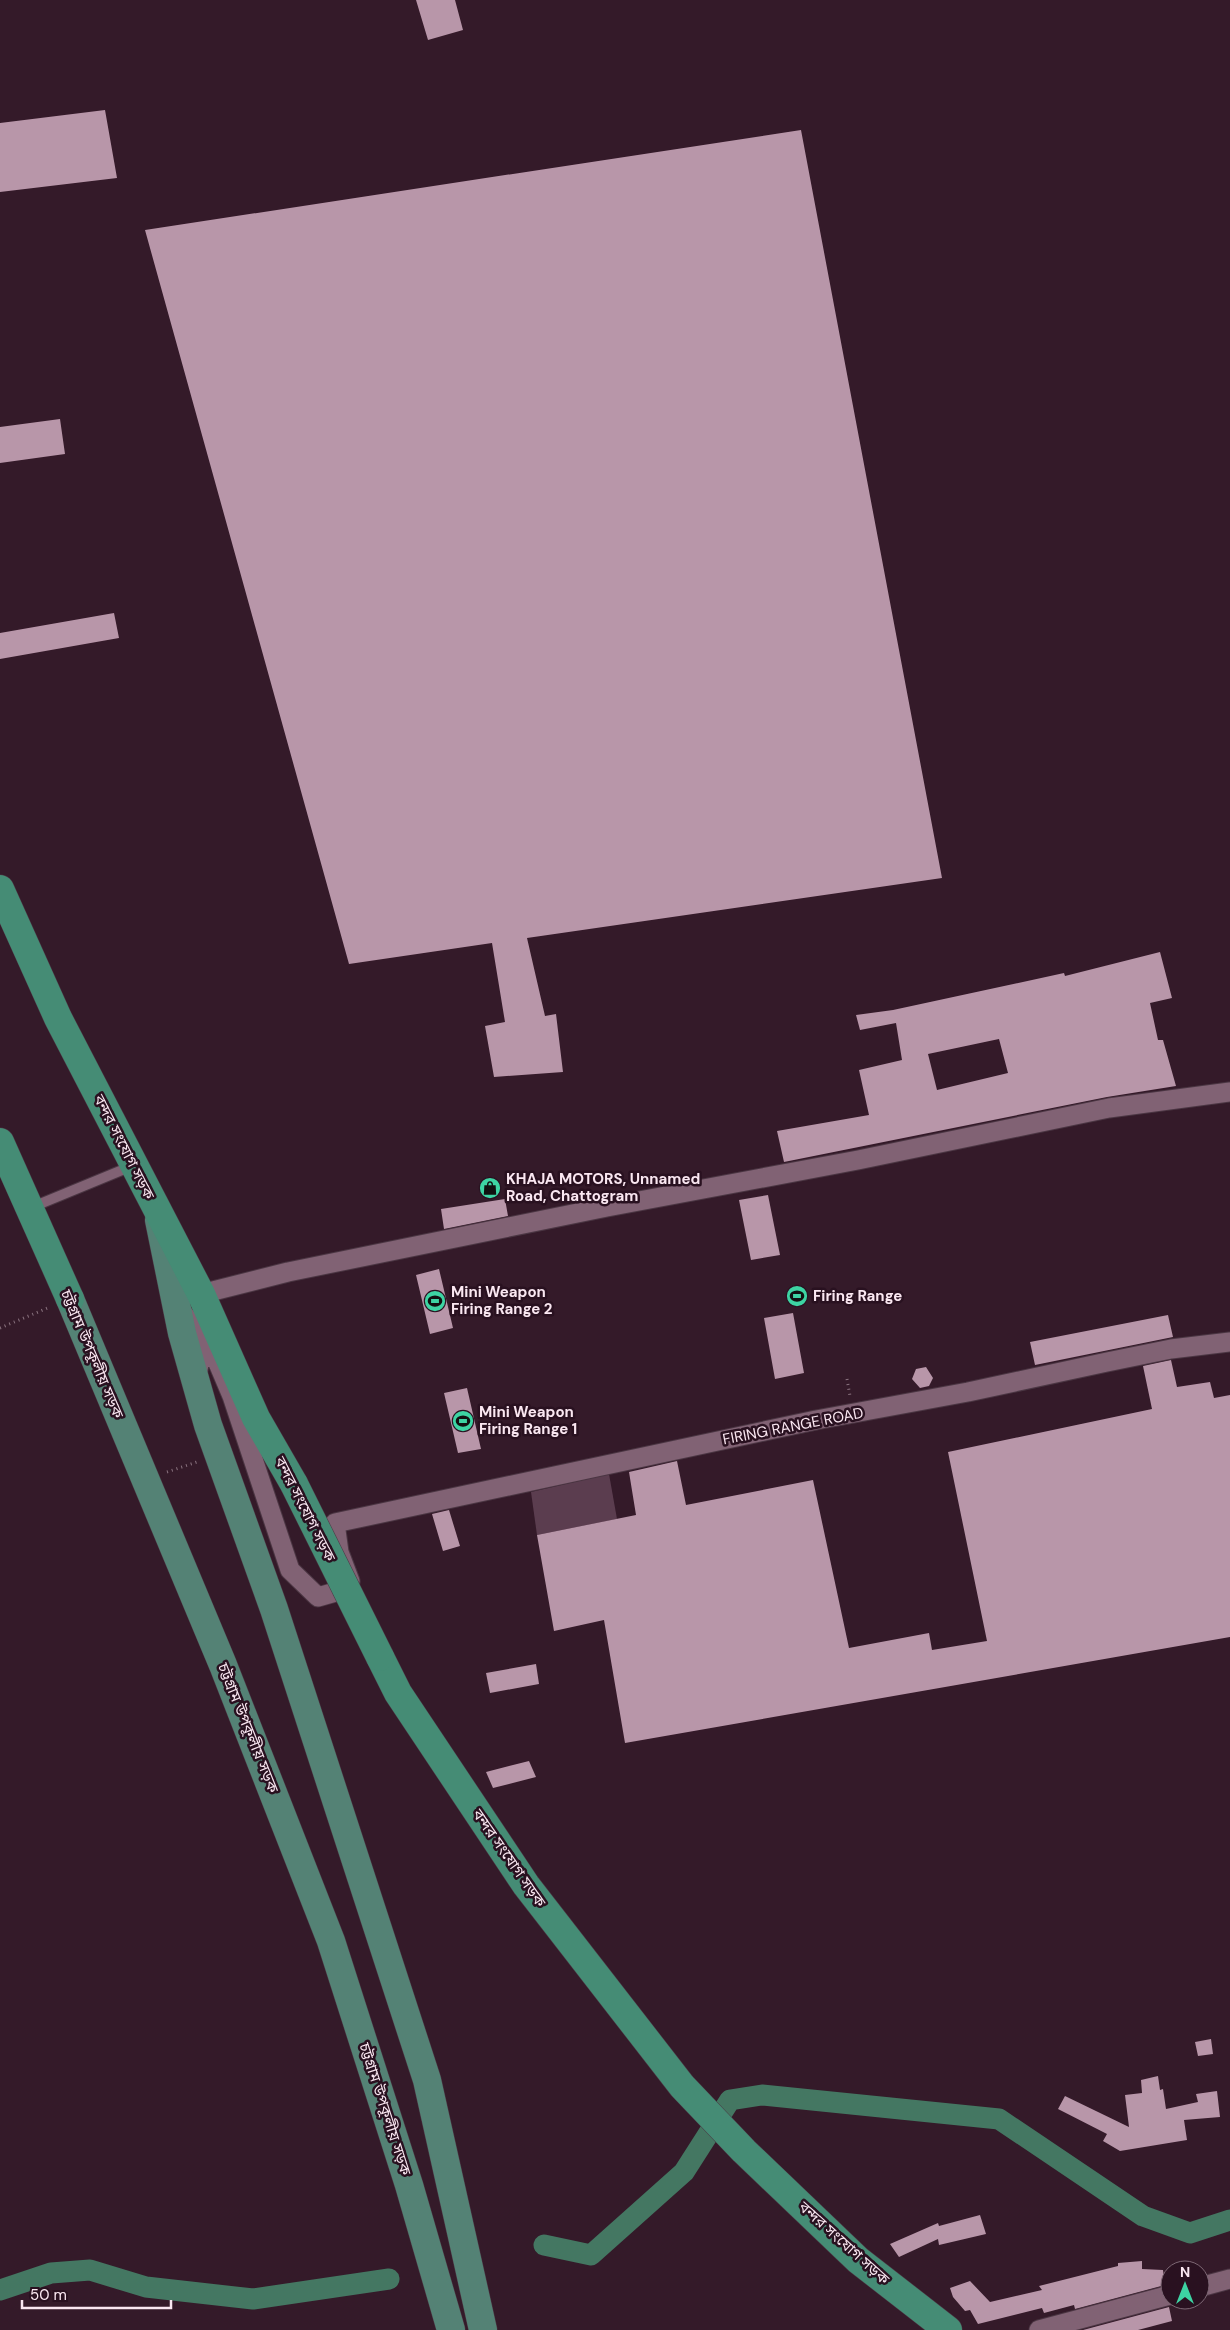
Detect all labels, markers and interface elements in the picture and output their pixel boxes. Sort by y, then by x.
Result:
street label: বন্দর সংযোগ সড়ক [88,1090,159,1204]
place label: KHAJA MOTORS, Unnamed Road, Chattogram [506,1169,700,1206]
shop icon: KHAJA MOTORS, Unnamed Road, Chattogram [478,1176,502,1200]
place label: Mini Weapon Firing Range 2 [451,1282,553,1319]
sports icon: Firing Range [785,1284,809,1308]
street label: চট্টগ্রাম উপকূলীয় সড়ক [55,1286,129,1422]
place label: Firing Range [813,1286,902,1306]
sports icon: Mini Weapon Firing Range 2 [423,1289,447,1313]
place label: Mini Weapon Firing Range 1 [479,1402,577,1439]
street label: FIRING RANGE ROAD [721,1403,865,1449]
sports icon: Mini Weapon Firing Range 1 [451,1409,475,1433]
street label: বন্দর সংযোগ সড়ক [269,1452,340,1566]
street label: চট্টগ্রাম উপকূলীয় সড়ক [212,1659,283,1797]
street label: বন্দর সংযোগ সড়ক [467,1804,551,1912]
street label: চট্টগ্রাম উপকূলীয় সড়ক [354,2039,416,2179]
street label: বন্দর সংযোগ সড়ক [794,2196,894,2290]
north arrow [1160,2260,1210,2310]
text: N [1180,2263,1190,2281]
scale bar [22,2278,171,2310]
text: 50 m [30,2285,67,2305]

